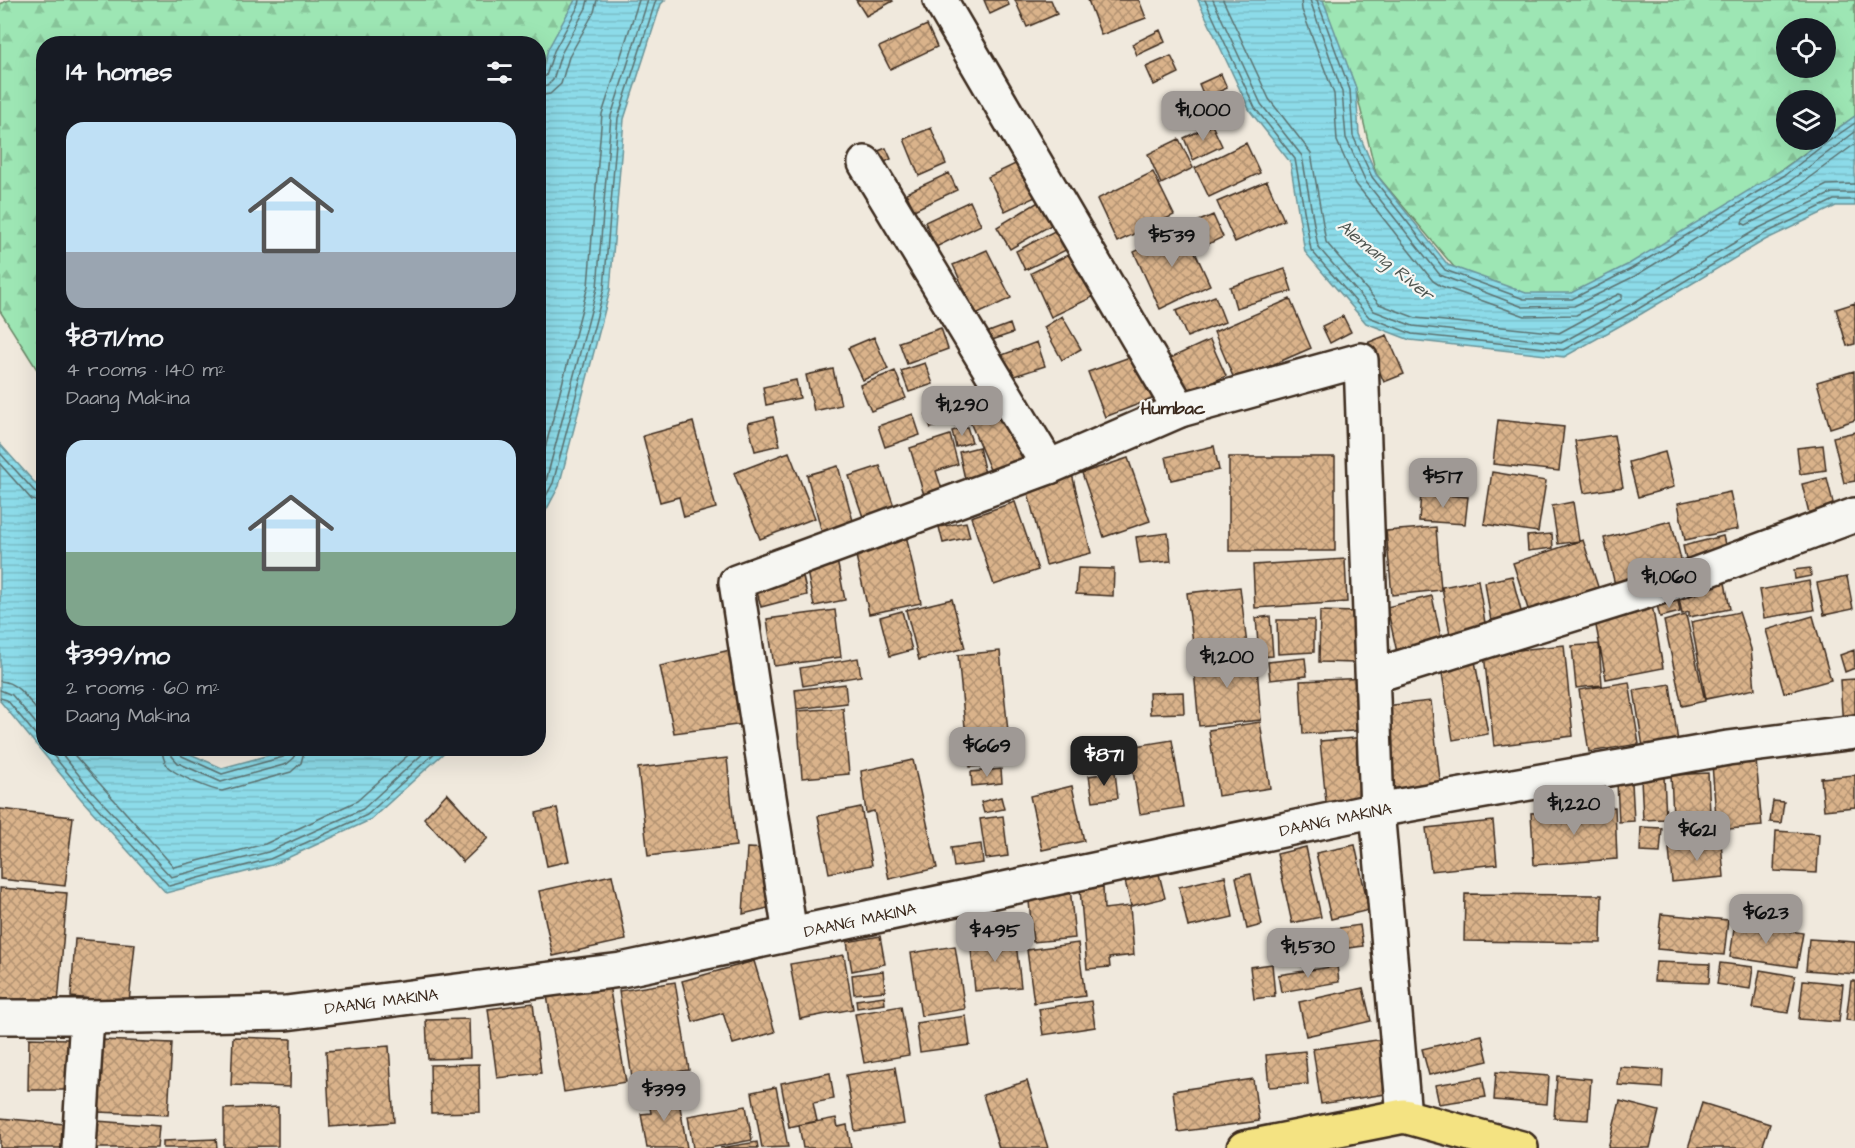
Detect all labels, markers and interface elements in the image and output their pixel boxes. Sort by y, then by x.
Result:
map controls [1776,18,1836,150]
button: locate [1776,18,1836,78]
text: 14 homes [66,54,172,90]
icon: filters [483,56,516,89]
button: layers [1776,90,1836,150]
pin: $1,000 [1154,91,1252,142]
text: $1,000 [1175,96,1231,124]
icon: home [237,161,345,269]
water label: Alemang River [1332,214,1441,309]
pin: $539 [1136,217,1208,268]
text: $539 [1149,222,1195,250]
text: $871/mo [66,320,163,356]
text: 4 rooms · 140 m² [66,356,225,384]
text: Daang Makina [66,384,190,412]
pin: $1,290 [913,386,1011,437]
text: $1,290 [936,391,988,419]
district label: Humbac [1141,396,1206,421]
pin: $517 [1407,458,1479,509]
text: $517 [1423,463,1463,491]
icon: home [237,479,345,587]
pin: $1,060 [1620,558,1718,609]
text: $1,060 [1641,563,1697,591]
text: $399/mo [66,638,170,674]
pin: $1,200 [1178,638,1276,689]
text: $1,200 [1200,643,1254,671]
text: 2 rooms · 60 m² [66,674,220,702]
text: Daang Makina [66,702,190,730]
pin: $669 [951,727,1023,778]
text: $669 [963,732,1011,760]
pin: $871 [1068,736,1140,787]
text: $871 [1085,741,1123,769]
pin: $1,220 [1525,785,1623,836]
text: $1,220 [1548,790,1600,818]
street label: DAANG MAKINA [1277,798,1393,842]
pin: $621 [1661,811,1733,862]
text: $621 [1678,816,1716,844]
pin: $623 [1730,894,1802,945]
street label: DAANG MAKINA [802,898,918,943]
text: $623 [1743,899,1789,927]
pin: $495 [959,912,1031,963]
text: $495 [970,917,1020,945]
pin: $1,530 [1259,928,1357,979]
text: $1,530 [1281,933,1335,961]
street label: DAANG MAKINA [323,984,439,1020]
pin: $399 [628,1071,700,1122]
text: $399 [642,1076,686,1104]

